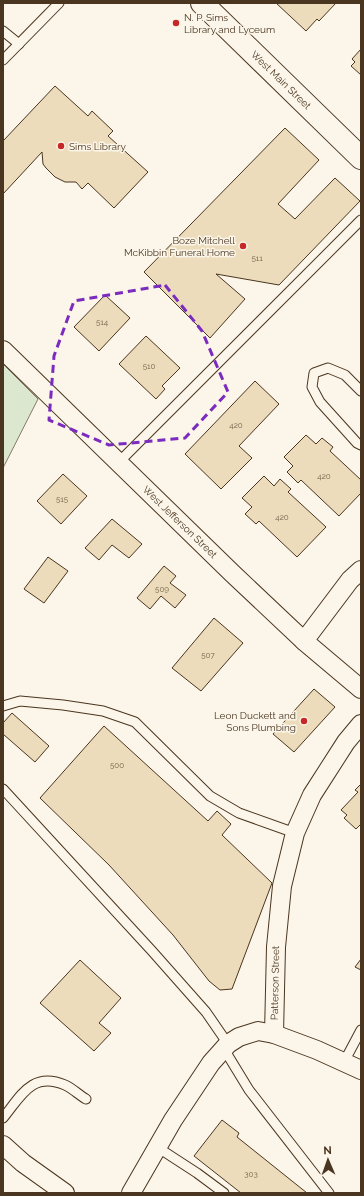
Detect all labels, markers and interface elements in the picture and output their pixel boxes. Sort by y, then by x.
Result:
place label: N. P. Sims Library and Lyceum [184,12,275,35]
marker: N. P. Sims Library and Lyceum [171,18,181,28]
street label: West Main Street [249,49,314,112]
marker: Sims Library [56,141,66,151]
place label: Sims Library [69,141,126,152]
place label: Boze Mitchell McKibbin Funeral Home [124,235,235,258]
marker: Boze Mitchell McKibbin Funeral Home [238,241,248,251]
house number: 511 [251,253,263,263]
house number: 514 [96,317,109,327]
house number: 510 [143,361,155,371]
house number: 420 [229,420,243,430]
house number: 420 [317,471,331,481]
street label: West Jefferson Street [141,484,220,561]
house number: 515 [56,494,69,504]
house number: 420 [275,512,289,522]
house number: 509 [155,584,169,594]
house number: 507 [201,650,215,660]
place label: Leon Duckett and Sons Plumbing [214,710,296,733]
marker: Leon Duckett and Sons Plumbing [299,716,309,726]
house number: 500 [110,760,124,770]
street label: Patterson Street [269,945,281,1020]
north arrow [308,1140,348,1180]
text: N [323,1144,332,1157]
house number: 303 [244,1169,258,1179]

